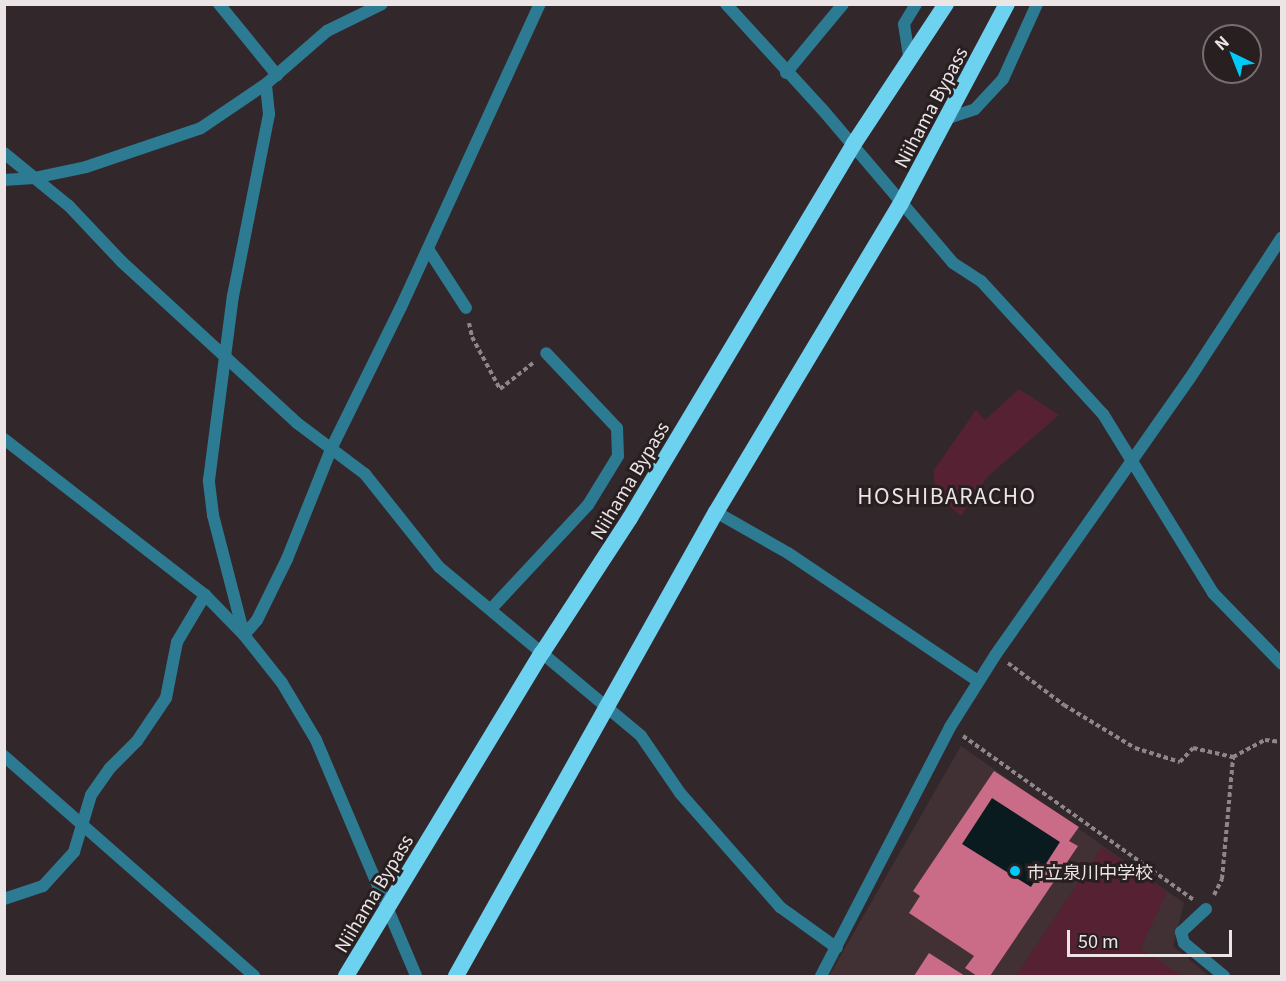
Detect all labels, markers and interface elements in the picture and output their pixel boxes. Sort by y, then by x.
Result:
north arrow [1202,24,1262,84]
text: N [1209,29,1234,55]
street label: Niihama Bypass [889,43,971,171]
street label: Niihama Bypass [585,417,673,543]
district label: HOSHIBARACHO [857,482,1037,508]
street label: Niihama Bypass [329,830,417,956]
place label: 市立泉川中学校 [1027,860,1153,882]
marker: 市立泉川中学校 [1008,864,1022,878]
scale bar [1070,918,1235,956]
text: 50 m [1078,927,1119,953]

